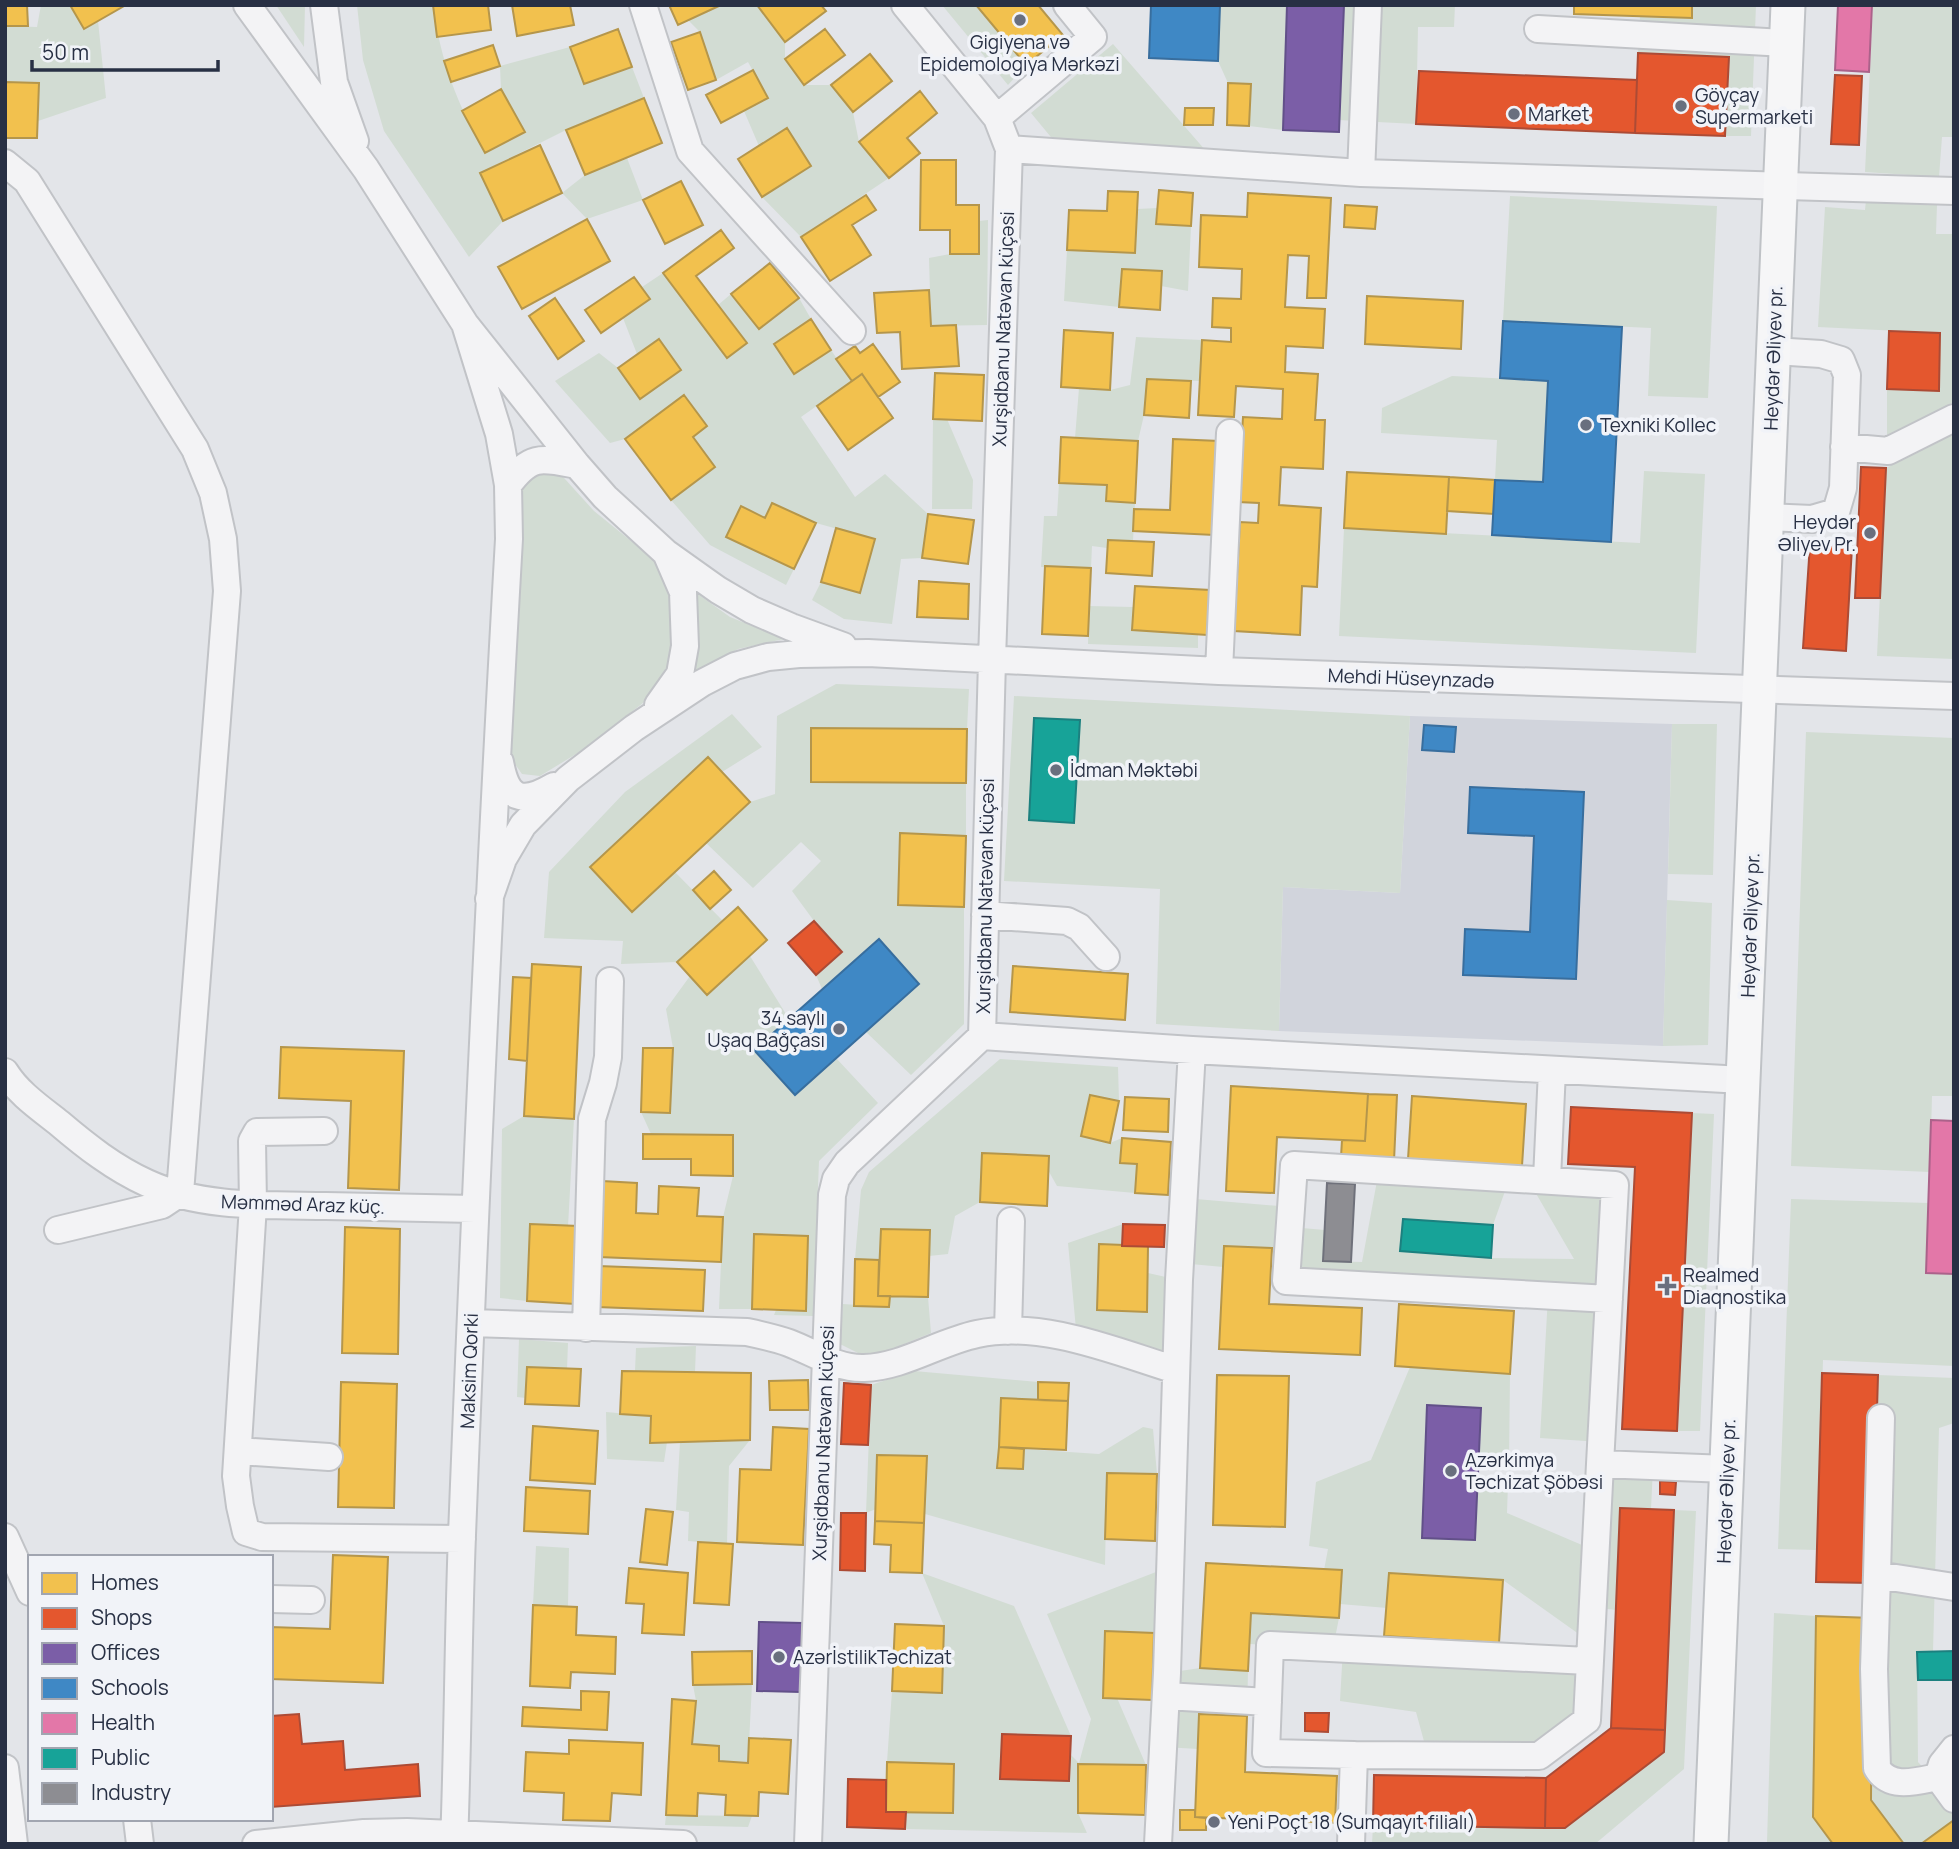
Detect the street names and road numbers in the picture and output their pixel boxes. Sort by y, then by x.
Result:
street label: Xurşidbanu Natəvan küçəsi [986,211,1020,447]
street label: Heydər Əliyev pr. [1757,285,1789,431]
street label: Mehdi Hüseynzadə [1327,662,1495,694]
street label: Xurşidbanu Natəvan küçəsi [970,778,1000,1014]
street label: Heydər Əliyev pr. [1734,852,1766,998]
street label: Məmməd Araz küç. [221,1188,385,1220]
street label: Maksim Qorki [454,1313,484,1429]
street label: Xurşidbanu Natəvan küçəsi [806,1325,840,1561]
street label: Heydər Əliyev pr. [1710,1418,1742,1564]

